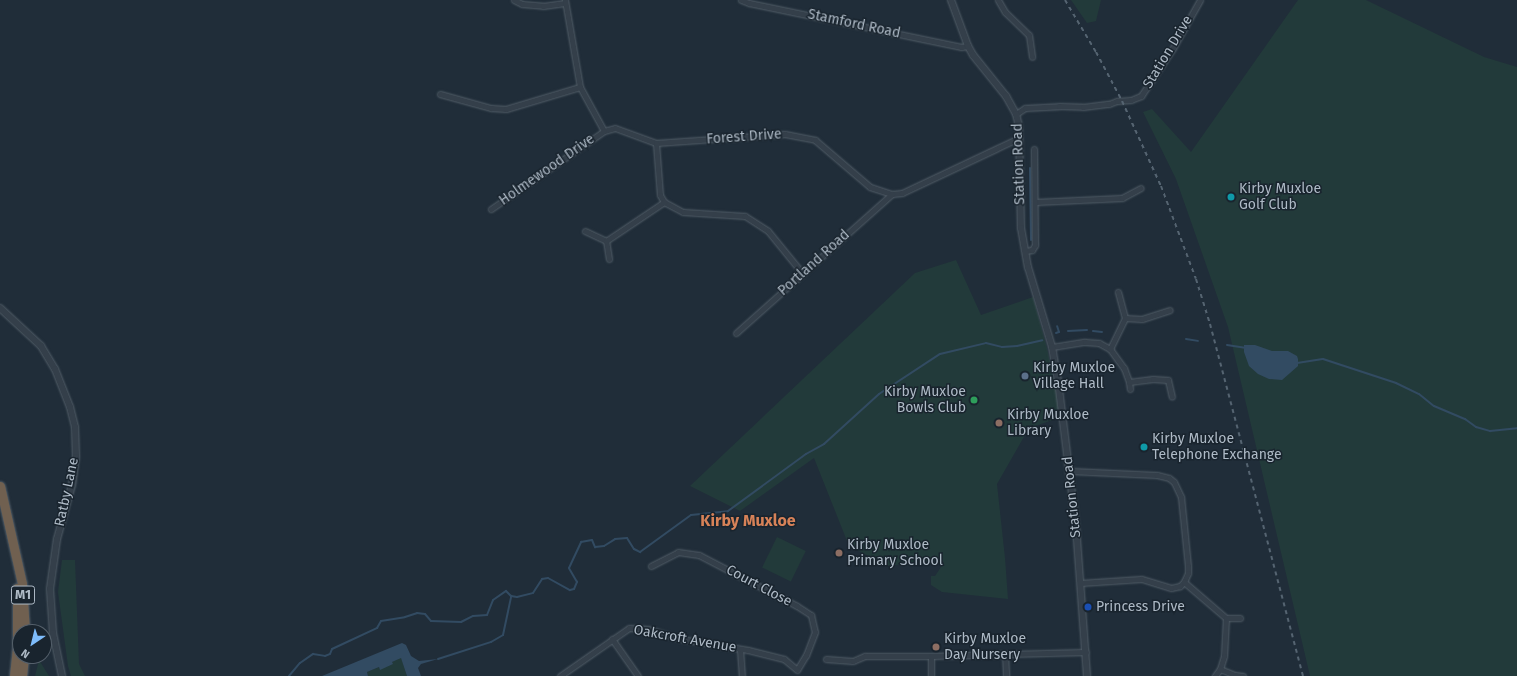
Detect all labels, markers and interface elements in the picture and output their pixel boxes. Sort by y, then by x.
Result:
street label: Stamford Road [806,6,902,42]
street label: Station Drive [1140,12,1196,92]
street label: Station Road [1009,123,1029,205]
street label: Forest Drive [706,126,782,148]
street label: Holmewood Drive [496,131,598,209]
place label: Kirby Muxloe Golf Club [1239,181,1321,214]
marker: Kirby Muxloe Golf Club [1226,192,1236,202]
street label: Portland Road [775,227,853,299]
place label: Kirby Muxloe Village Hall [1033,360,1115,392]
marker: Kirby Muxloe Village Hall [1020,371,1030,381]
place label: Kirby Muxloe Bowls Club [884,384,966,416]
marker: Kirby Muxloe Bowls Club [969,395,979,405]
place label: Kirby Muxloe Library [1007,407,1089,440]
marker: Kirby Muxloe Library [994,418,1004,428]
place label: Kirby Muxloe Telephone Exchange [1152,431,1282,464]
marker: Kirby Muxloe Telephone Exchange [1139,442,1149,452]
street label: Ratby Lane [51,456,83,528]
street label: Station Road [1059,456,1085,538]
district label: Kirby Muxloe [700,511,796,531]
place label: Kirby Muxloe Primary School [847,537,943,570]
marker: Kirby Muxloe Primary School [834,548,844,558]
street label: Court Close [723,562,795,610]
road number: M1 [10,584,36,606]
place label: Princess Drive [1096,599,1185,615]
marker: Princess Drive [1083,602,1093,612]
street label: Oakcroft Avenue [632,622,738,656]
north arrow [12,624,52,664]
place label: Kirby Muxloe Day Nursery [944,631,1026,664]
marker: Kirby Muxloe Day Nursery [931,642,941,652]
text: N [19,646,32,661]

